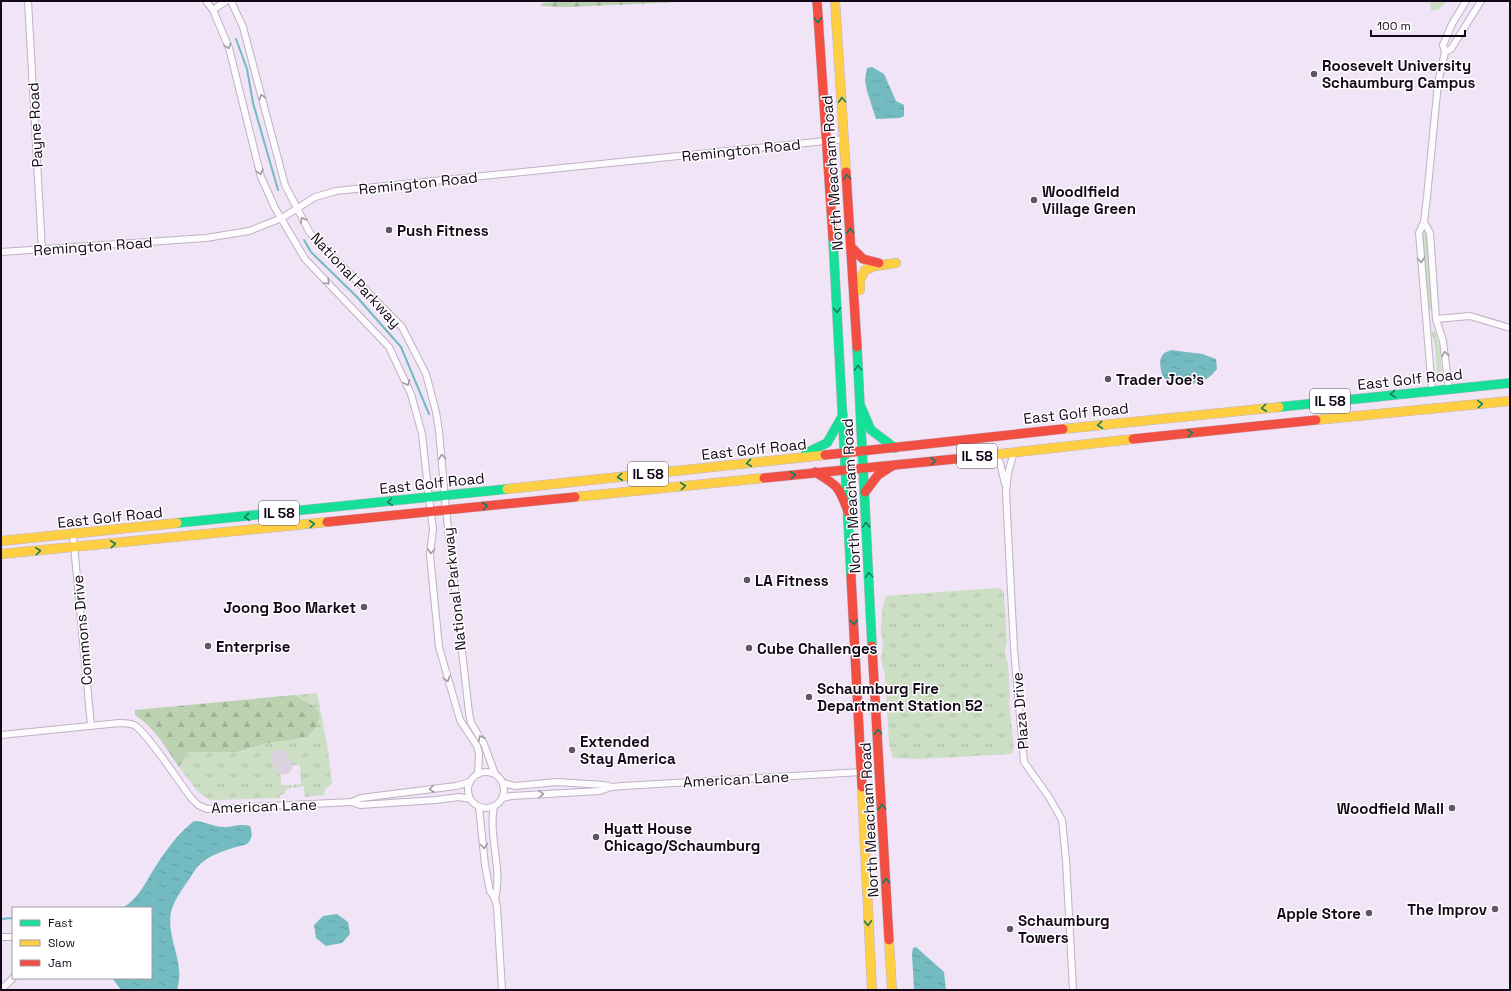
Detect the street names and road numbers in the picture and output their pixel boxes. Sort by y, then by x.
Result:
street label: Payne Road [23,82,47,168]
street label: North Meacham Road [817,95,847,251]
street label: Remington Road [681,134,801,166]
street label: Remington Road [358,167,478,199]
street label: National Parkway [307,228,405,332]
street label: Remington Road [33,232,153,260]
street label: East Golf Road [1356,364,1464,394]
road number: IL 58 [1310,389,1350,413]
street label: East Golf Road [1022,398,1130,428]
street label: North Meacham Road [837,418,865,574]
street label: East Golf Road [700,434,808,464]
road number: IL 58 [957,444,997,468]
road number: IL 58 [628,462,668,486]
street label: East Golf Road [378,468,486,498]
road number: IL 58 [259,501,299,525]
street label: East Golf Road [56,502,164,532]
street label: National Parkway [438,526,470,652]
street label: Commons Drive [68,574,96,686]
street label: Plaza Drive [1007,671,1033,750]
street label: North Meacham Road [855,742,883,898]
street label: American Lane [683,767,790,791]
street label: American Lane [211,795,317,817]

